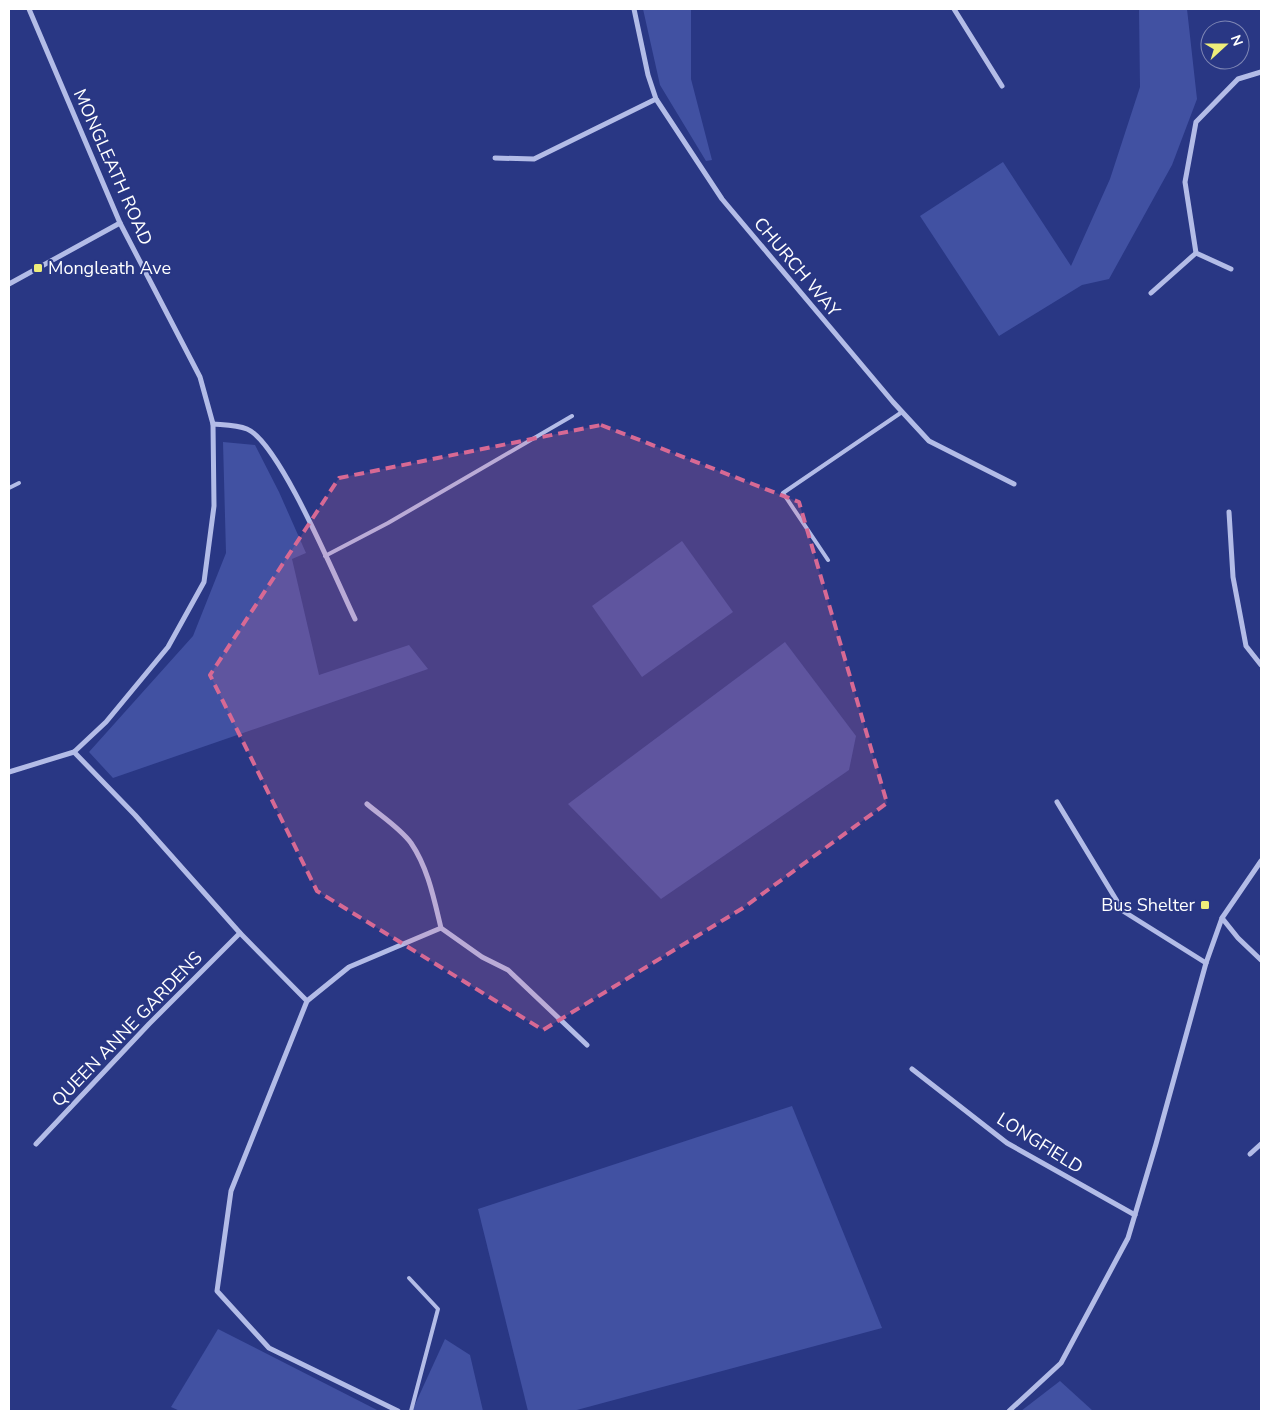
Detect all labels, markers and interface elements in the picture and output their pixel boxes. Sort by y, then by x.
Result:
north arrow [1200,20,1250,70]
text: N [1226,32,1247,49]
street label: MONGLEATH ROAD [68,85,158,249]
street label: CHURCH WAY [748,212,846,322]
place label: Mongleath Ave [48,256,171,280]
marker: Mongleath Ave [32,262,44,274]
place label: Bus Shelter [1101,893,1196,917]
marker: Bus Shelter [1199,899,1211,911]
street label: QUEEN ANNE GARDENS [46,946,208,1112]
street label: LONGFIELD [992,1107,1088,1179]

